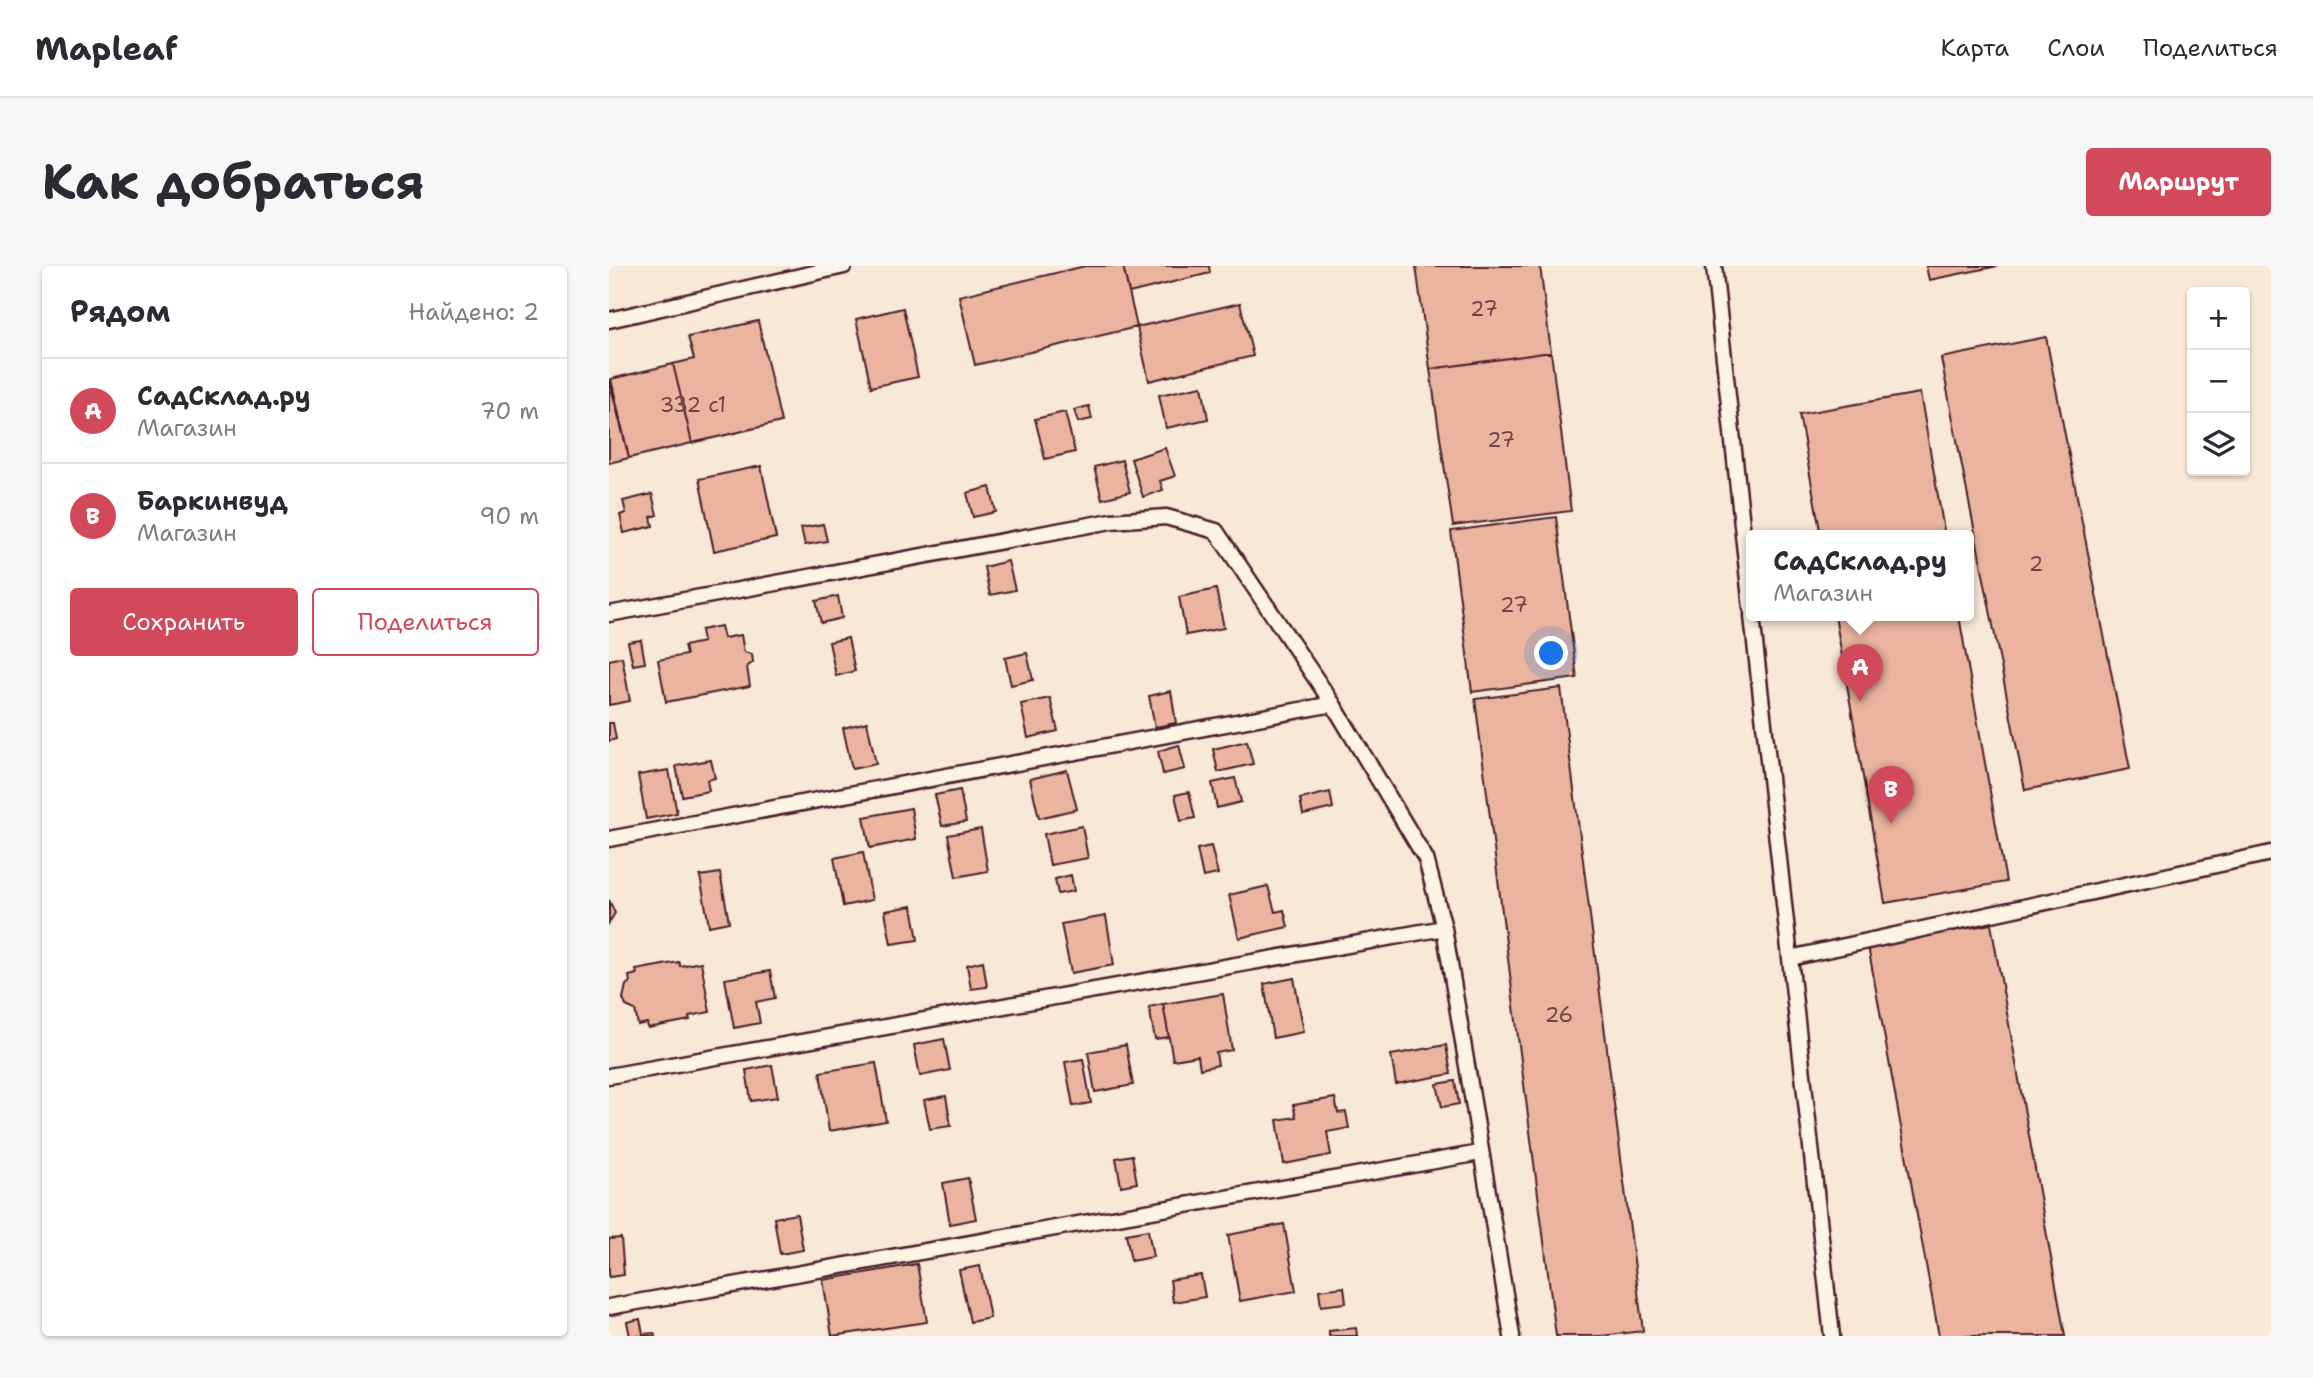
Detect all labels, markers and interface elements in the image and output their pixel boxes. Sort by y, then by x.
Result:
text: Mapleaf [35,26,178,71]
text: Карта [1941,32,2009,64]
text: Слои [2047,32,2105,64]
text: Поделиться [2143,32,2278,64]
button: Маршрут [2086,148,2271,216]
text: Как добраться [42,149,424,215]
map controls [2187,287,2250,476]
button: + [2187,287,2250,350]
text: Рядом [70,291,170,332]
house number: 27 [1470,295,1498,323]
text: Найдено: 2 [409,297,539,327]
button: − [2187,350,2250,413]
text: СадСклад.ру [137,378,311,413]
house number: 332 с1 [660,391,726,419]
text: A [84,396,102,426]
text: 70 m [480,396,539,426]
text: Магазин [137,413,237,443]
button: layers [2187,413,2250,476]
house number: 27 [1487,426,1515,454]
text: Баркинвуд [137,483,288,518]
text: B [86,501,100,531]
text: 90 m [479,501,539,531]
text: Магазин [137,518,237,548]
popup [1746,530,1974,621]
text: СадСклад.ру [1773,543,1947,578]
house number: 2 [2029,550,2043,578]
text: Магазин [1773,578,1873,608]
button: Сохранить [70,588,298,656]
button: Поделиться [312,588,539,656]
house number: 27 [1500,591,1528,619]
your location [1534,636,1568,670]
pin: A [1837,644,1883,702]
pin: B [1868,766,1914,824]
house number: 26 [1545,1001,1573,1029]

